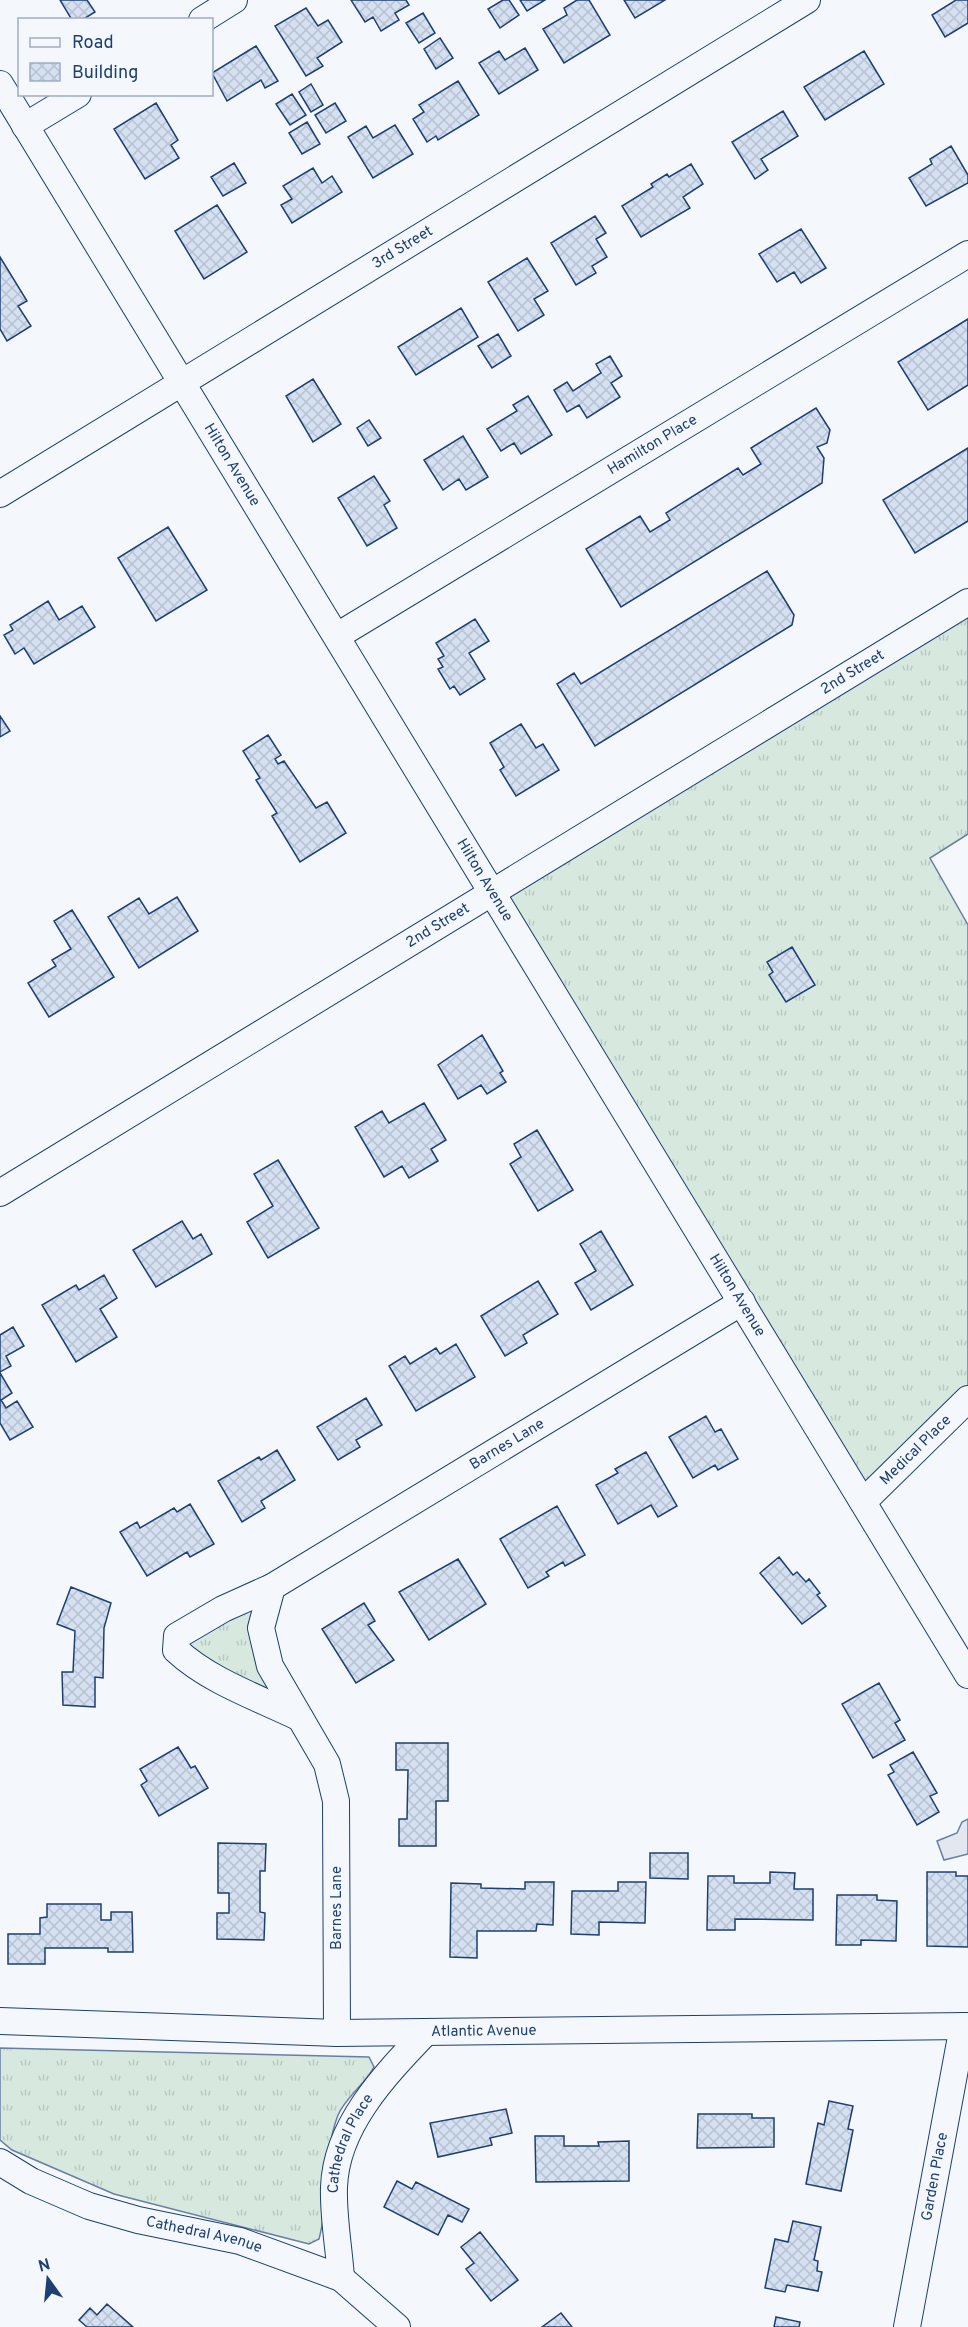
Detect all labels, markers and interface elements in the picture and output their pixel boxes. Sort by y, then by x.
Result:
legend [18,18,213,96]
text: Road [72,32,114,55]
text: Building [72,62,138,85]
street label: 3rd Street [369,222,436,273]
street label: Hamilton Place [604,410,701,479]
street label: Hilton Avenue [199,420,264,510]
street label: 2nd Street [817,646,888,699]
street label: Hilton Avenue [452,835,517,925]
street label: 2nd Street [403,899,473,952]
street label: Hilton Avenue [705,1250,769,1340]
street label: Medical Place [876,1411,956,1489]
street label: Barnes Lane [466,1414,548,1474]
street label: Barnes Lane [328,1866,347,1950]
street label: Atlantic Avenue [431,2021,537,2041]
street label: Cathedral Place [324,2090,378,2194]
street label: Garden Place [917,2131,953,2222]
street label: Cathedral Avenue [144,2212,265,2258]
north arrow [18,2249,78,2309]
text: N [36,2255,53,2278]

